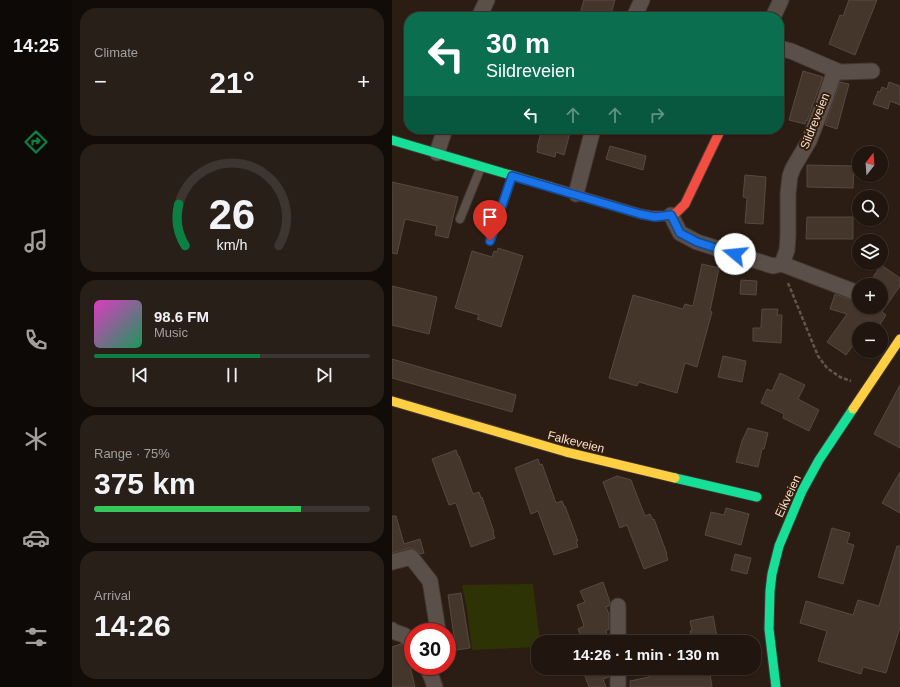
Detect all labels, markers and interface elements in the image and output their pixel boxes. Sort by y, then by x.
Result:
icon: left [420,28,472,80]
text: 30 m [486,28,550,59]
text: 14:25 [13,36,59,56]
text: Climate [94,45,138,60]
text: Sildreveien [486,61,575,81]
text: 21° [209,66,255,99]
text: − [94,69,107,94]
text: + [357,69,370,94]
street label: Sildreveien [797,91,833,151]
icon: left [520,104,542,126]
icon: ahead [562,104,584,126]
icon: ahead [604,104,626,126]
icon: right [646,104,668,126]
icon: directions [22,128,50,156]
north arrow [852,146,888,182]
map controls [852,146,888,358]
text: 26 [209,190,255,237]
button: search [852,190,888,226]
pin [473,200,507,241]
icon: arrive [479,206,501,228]
icon: music [22,227,50,255]
position arrow [714,233,756,275]
button: layers [852,234,888,270]
text: km/h [217,236,248,252]
button: + [852,278,888,314]
text: 98.6 FM [154,308,209,325]
button: − [852,322,888,358]
text: Music [154,325,188,340]
icon: phone [22,326,50,354]
icon: previous [129,364,151,386]
icon: pause [221,364,243,386]
icon: next [313,364,335,386]
icon: climate [22,425,50,453]
street label: Falkeveien [546,428,606,456]
text: Range · 75% [94,446,170,461]
text: 375 km [94,467,196,500]
street label: Eikveien [772,472,804,520]
icon: car [22,524,50,552]
text: Arrival [94,588,131,603]
text: 14:26 [94,609,171,642]
icon: filters [22,623,50,651]
speed limit sign: 30 [404,623,456,675]
text: 14:26 · 1 min · 130 m [573,646,719,663]

